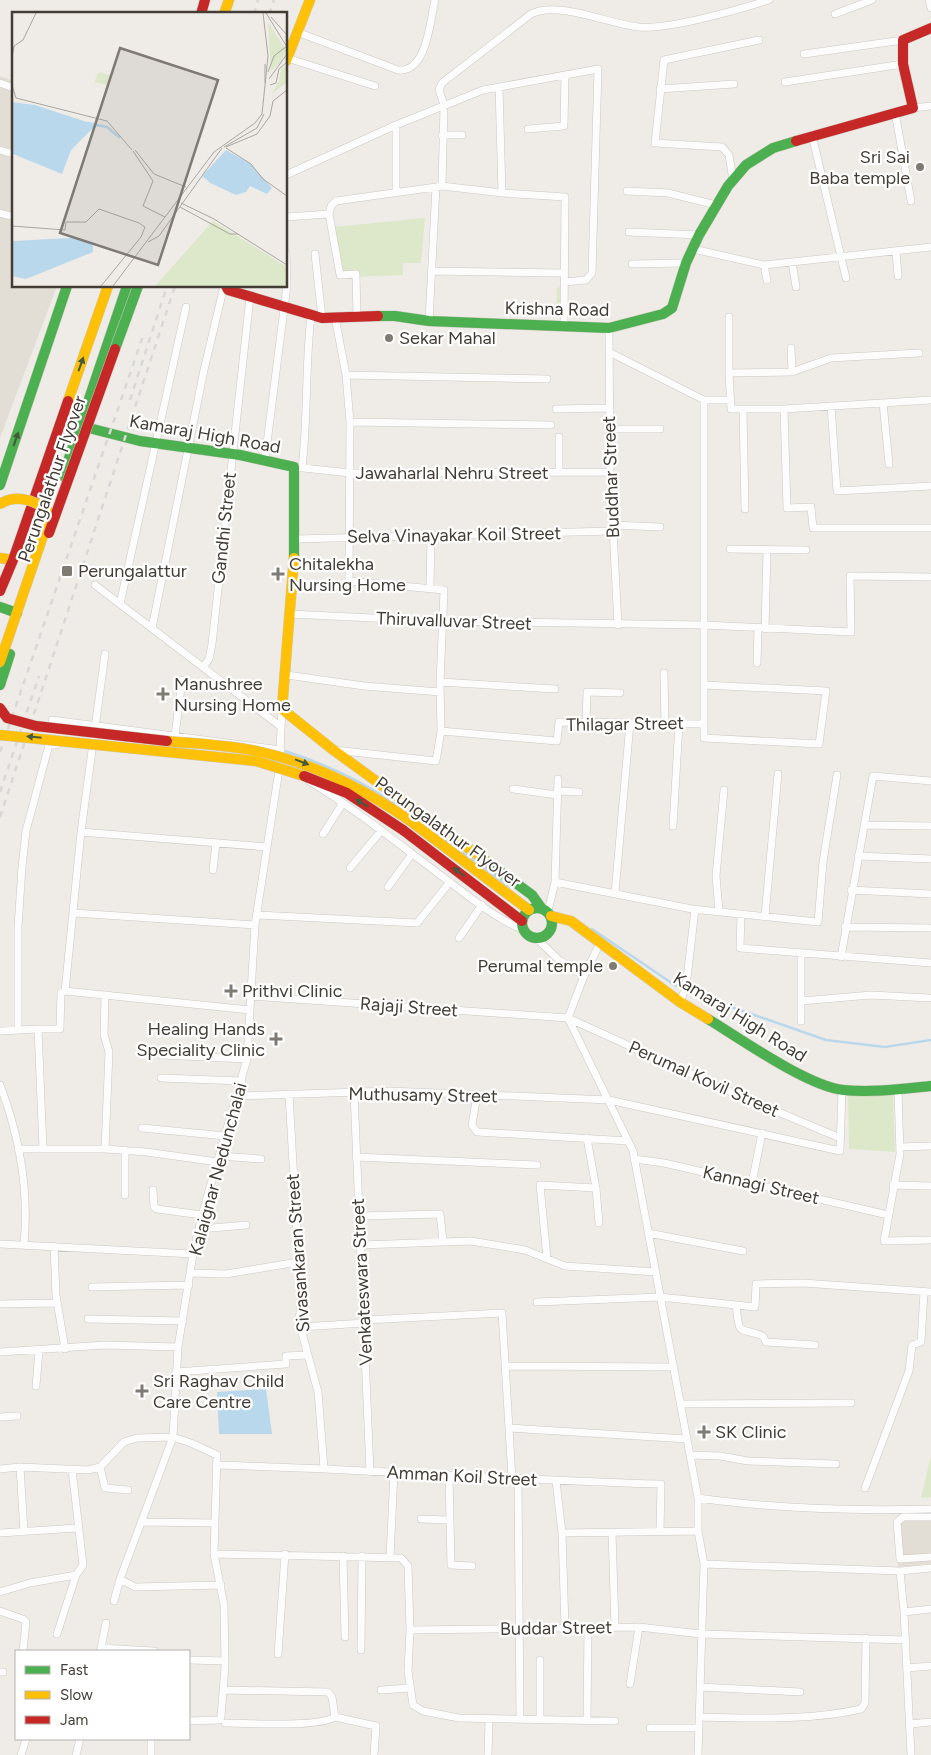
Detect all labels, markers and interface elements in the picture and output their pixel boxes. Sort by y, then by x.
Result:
inset map [12,12,288,288]
place label: Sri Sai Baba temple [809,146,910,189]
marker: Sri Sai Baba temple [914,161,926,173]
street label: Krishna Road [504,297,610,321]
place label: Sekar Mahal [399,327,496,349]
marker: Sekar Mahal [383,332,395,344]
one-way arrow [78,356,85,371]
street label: Perungalathur Flyover [13,393,91,565]
street label: Kamaraj High Road [128,410,282,458]
street label: Buddhar Street [598,415,624,538]
one-way arrow [12,431,20,446]
street label: Jawaharlal Nehru Street [355,462,549,484]
street label: Gandhi Street [207,471,241,585]
street label: Selva Vinayakar Koil Street [347,522,562,548]
place label: Chitalekha Nursing Home [289,553,406,596]
place label: Perungalattur [78,560,187,582]
marker: Perungalattur [60,564,74,578]
marker: Chitalekha Nursing Home [271,567,285,581]
street label: Thiruvalluvar Street [376,607,532,635]
place label: Manushree Nursing Home [174,673,291,716]
marker: Manushree Nursing Home [156,687,170,701]
street label: Thilagar Street [566,712,684,736]
one-way arrow [26,733,42,741]
one-way arrow [294,759,309,767]
street label: Perungalathur Flyover [371,772,525,892]
one-way arrow [356,798,369,807]
one-way arrow [453,867,466,878]
place label: Perumal temple [478,955,603,977]
marker: Perumal temple [607,960,619,972]
street label: Kamaraj High Road [669,967,811,1067]
place label: Prithvi Clinic [242,980,343,1002]
marker: Prithvi Clinic [224,984,238,998]
street label: Rajaji Street [359,993,459,1021]
place label: Healing Hands Speciality Clinic [136,1018,265,1061]
marker: Healing Hands Speciality Clinic [269,1032,283,1046]
street label: Perumal Kovil Street [625,1036,783,1122]
street label: Kalaignar Nedunchalai [184,1080,252,1258]
street label: Muthusamy Street [348,1083,498,1107]
street label: Kannagi Street [701,1161,822,1209]
street label: Sivasankaran Street [281,1173,315,1333]
street label: Venkateswara Street [347,1198,377,1366]
place label: Sri Raghav Child Care Centre [153,1370,284,1413]
marker: Sri Raghav Child Care Centre [135,1384,149,1398]
place label: SK Clinic [715,1421,787,1443]
marker: SK Clinic [697,1425,711,1439]
street label: Amman Koil Street [386,1461,538,1491]
street label: Buddar Street [500,1616,613,1640]
legend [15,1650,190,1740]
text: Fast [60,1661,89,1679]
text: Slow [60,1686,93,1704]
text: Jam [60,1711,88,1729]

